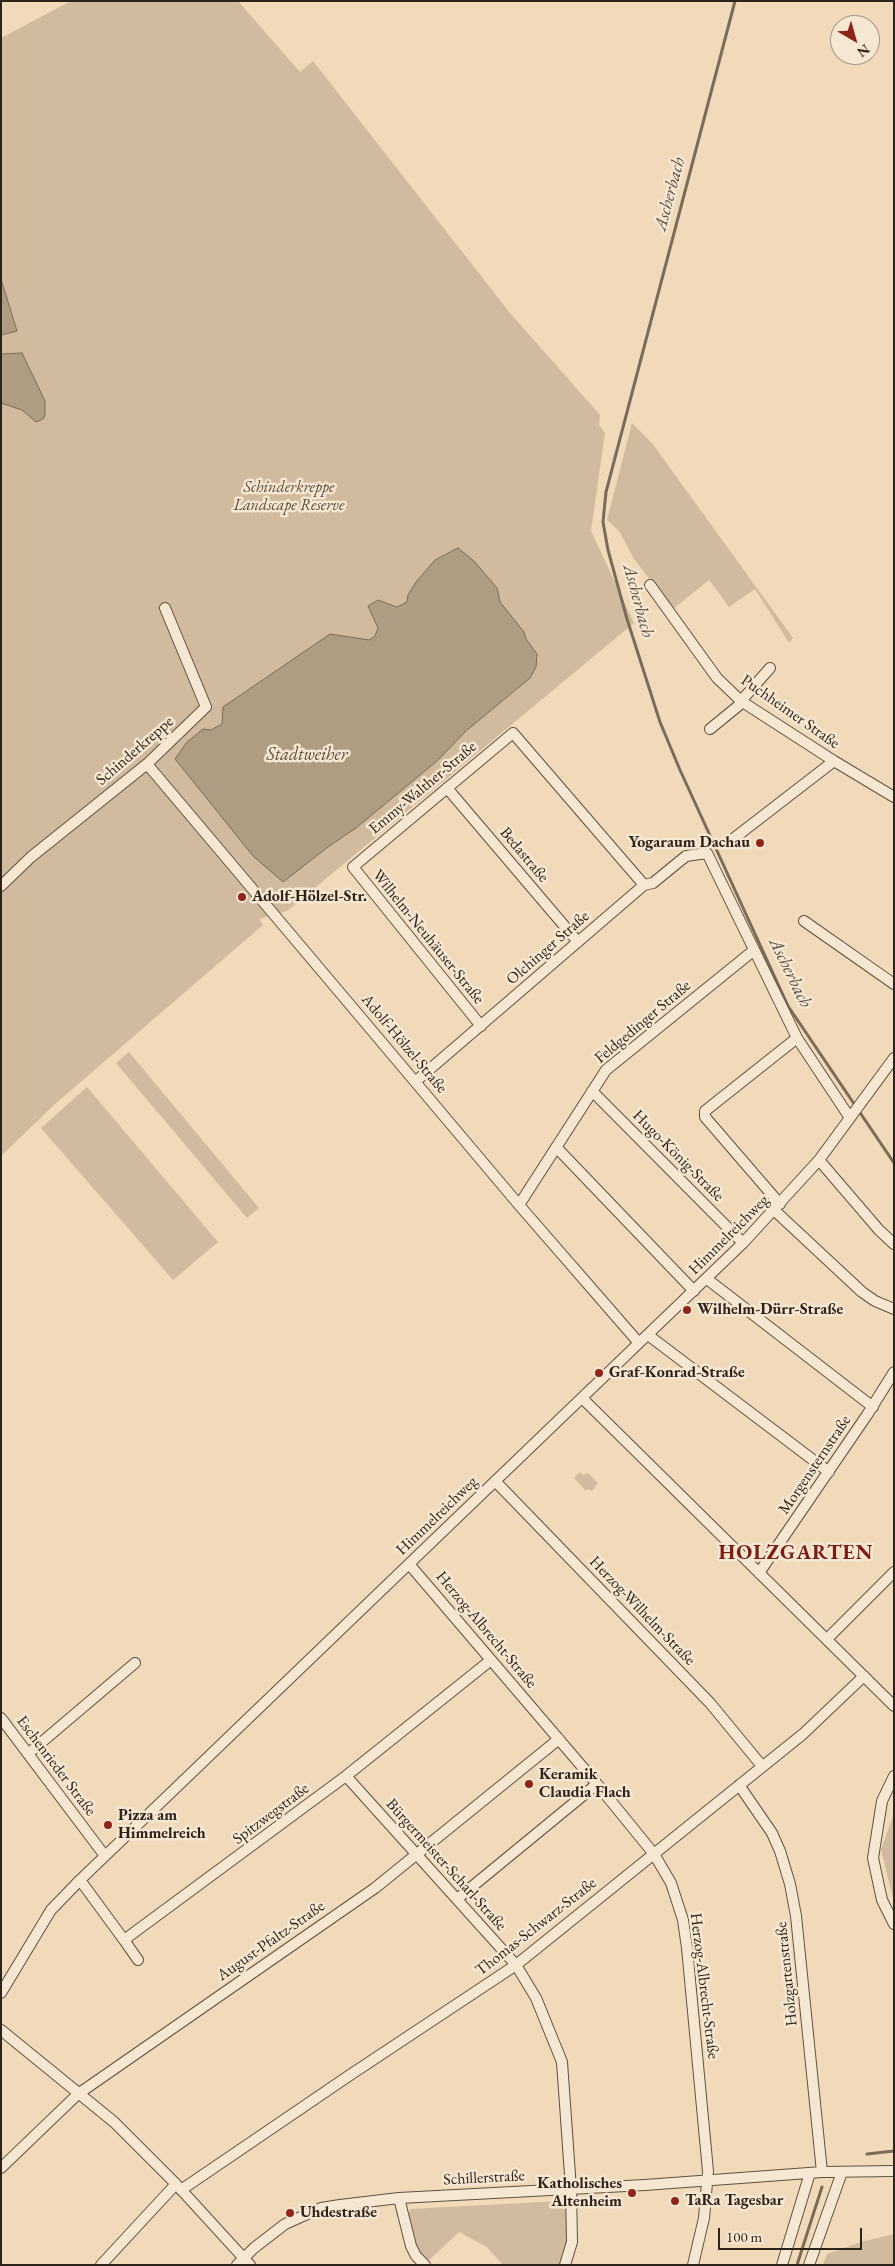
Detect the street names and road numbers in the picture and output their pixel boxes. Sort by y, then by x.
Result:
street label: Puchheimer Straße [737,671,843,753]
street label: Schinderkreppe [92,712,178,790]
street label: Emmy-Walther-Straße [365,737,481,839]
street label: Bedastraße [495,823,553,887]
street label: Wilhelm-Neuhäuser-Straße [368,866,488,1008]
street label: Olchinger Straße [503,907,593,989]
street label: Feldgedinger Straße [591,976,695,1068]
street label: Adolf-Hölzel-Straße [357,990,451,1098]
street label: Hugo-König-Straße [628,1106,728,1206]
street label: Himmelreichweg [685,1191,773,1279]
street label: Morgensternstraße [775,1412,855,1518]
street label: Himmelreichweg [392,1472,482,1560]
street label: Herzog-Wilhelm-Straße [585,1552,699,1670]
street label: Herzog-Albrecht-Straße [431,1567,541,1693]
street label: Eschenrieder Straße [12,1712,100,1820]
street label: Spitzwegstraße [229,1779,313,1849]
street label: Bürgermeister-Scharl-Straße [382,1795,510,1935]
street label: Thomas-Schwarz-Straße [472,1874,600,1980]
street label: August-Pfaltz-Straße [213,1897,329,1985]
street label: Herzog-Albrecht-Straße [686,1912,722,2060]
street label: Holzgartenstraße [772,1921,802,2027]
street label: Schillerstraße [443,2166,525,2190]

